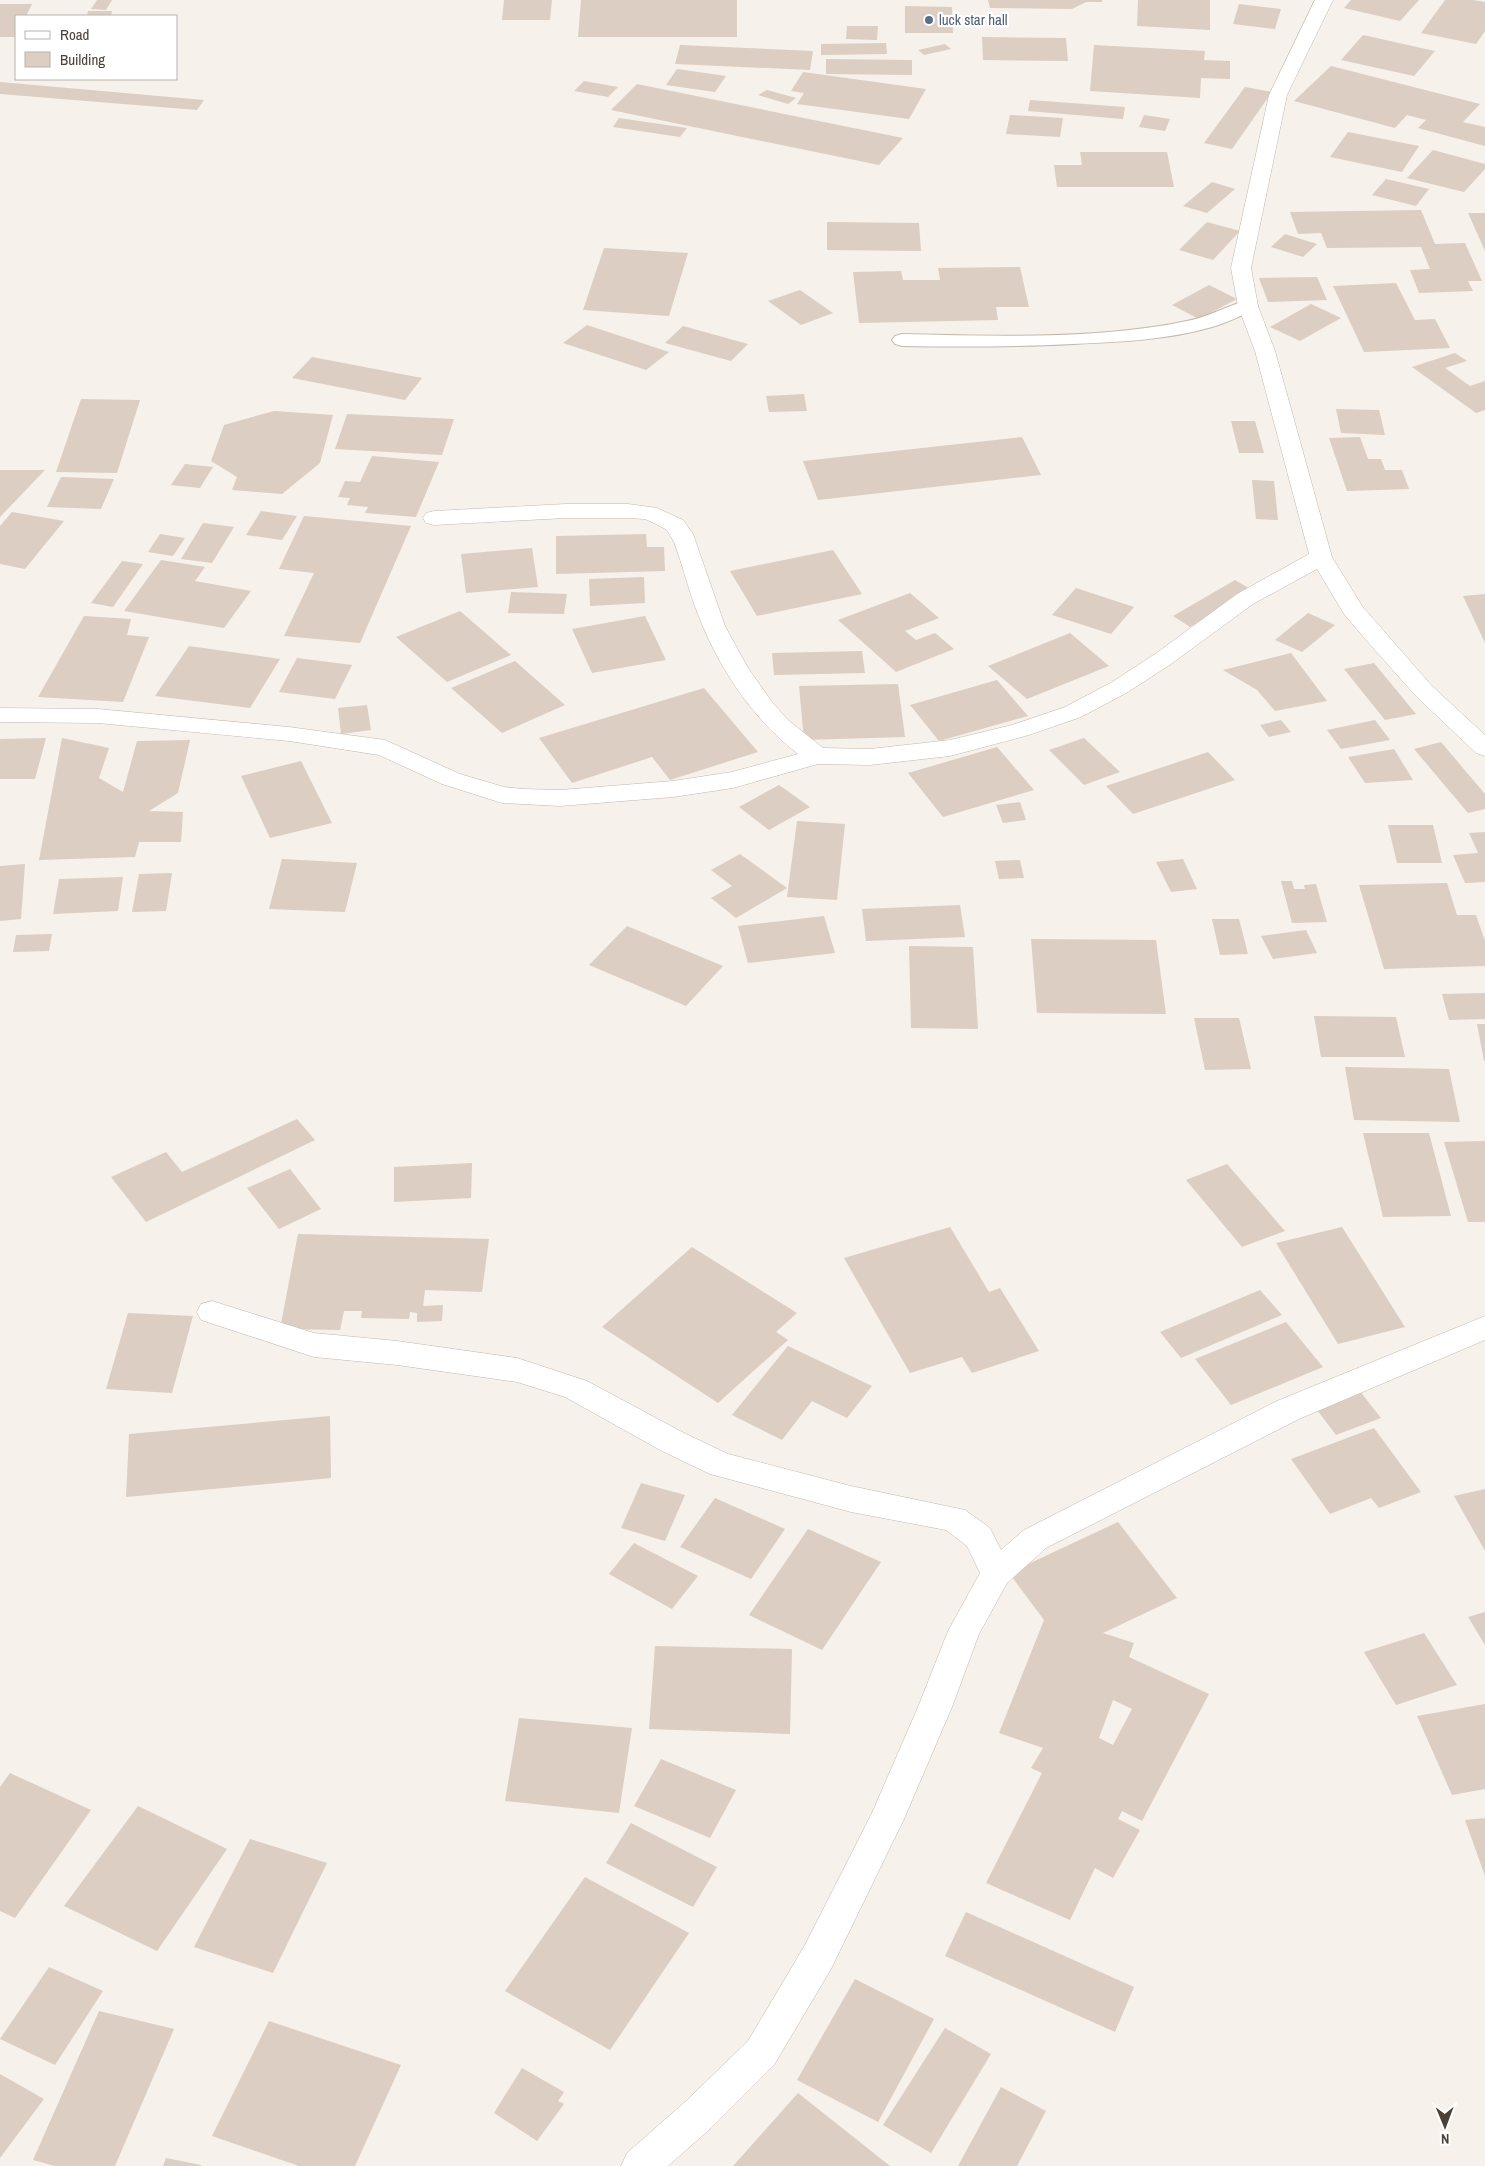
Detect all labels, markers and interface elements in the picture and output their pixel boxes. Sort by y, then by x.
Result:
place label: luck star hall [939,9,1007,30]
marker: luck star hall [923,14,935,26]
legend [15,15,178,80]
text: Road [60,24,89,45]
text: Building [60,49,105,70]
north arrow [1420,2101,1470,2151]
text: N [1441,2130,1450,2148]

